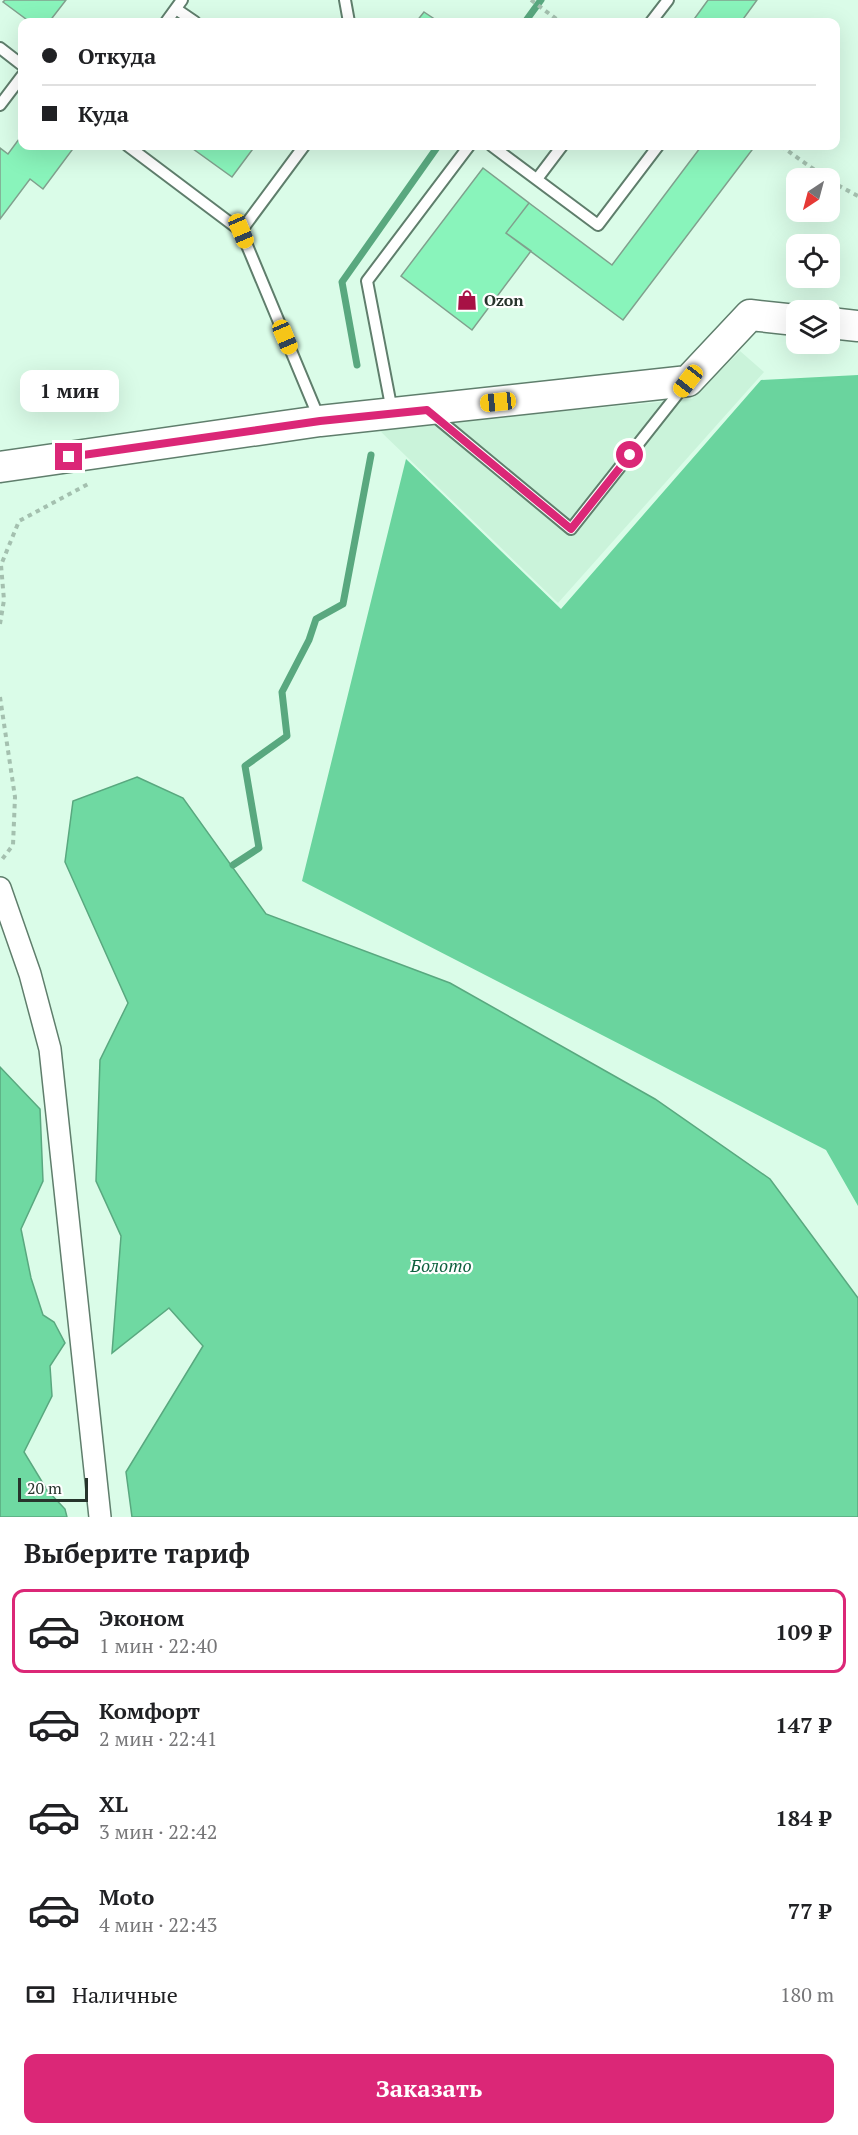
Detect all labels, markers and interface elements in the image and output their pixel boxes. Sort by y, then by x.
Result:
text: Откуда [78,41,156,70]
text: Куда [78,99,129,128]
north arrow [786,168,840,222]
map controls [786,168,840,354]
car [226,211,256,251]
button: locate [786,234,840,288]
shop icon: Ozon [455,288,479,312]
place label: Ozon [484,289,524,311]
button: layers [786,300,840,354]
car [270,317,300,357]
car [670,361,706,401]
callout: 1 мин [20,370,118,412]
text: 1 мин [40,377,99,404]
car [479,391,517,413]
route start [616,441,643,468]
route end [55,443,82,470]
water label: Болото [409,1253,472,1277]
scale bar [18,1475,88,1502]
text: 20 m [27,1477,62,1499]
text: Выберите тариф [24,1535,250,1571]
text: Эконом [99,1603,184,1632]
icon: car [27,1604,81,1658]
text: 109 ₽ [775,1617,831,1646]
text: 1 мин · 22:40 [99,1632,217,1659]
text: Комфорт [99,1696,200,1725]
icon: car [27,1697,81,1751]
text: 147 ₽ [775,1710,831,1739]
text: 2 мин · 22:41 [99,1725,217,1752]
text: XL [99,1789,128,1818]
icon: car [27,1790,81,1844]
text: 184 ₽ [775,1803,831,1832]
text: 3 мин · 22:42 [99,1818,217,1845]
text: Moto [99,1882,154,1911]
icon: car [27,1883,81,1937]
text: 77 ₽ [788,1896,831,1925]
text: 4 мин · 22:43 [99,1911,217,1938]
icon: cash [24,1978,57,2011]
text: Наличные [72,1980,178,2009]
text: 180 m [780,1981,834,2008]
button: Заказать [24,2054,834,2123]

